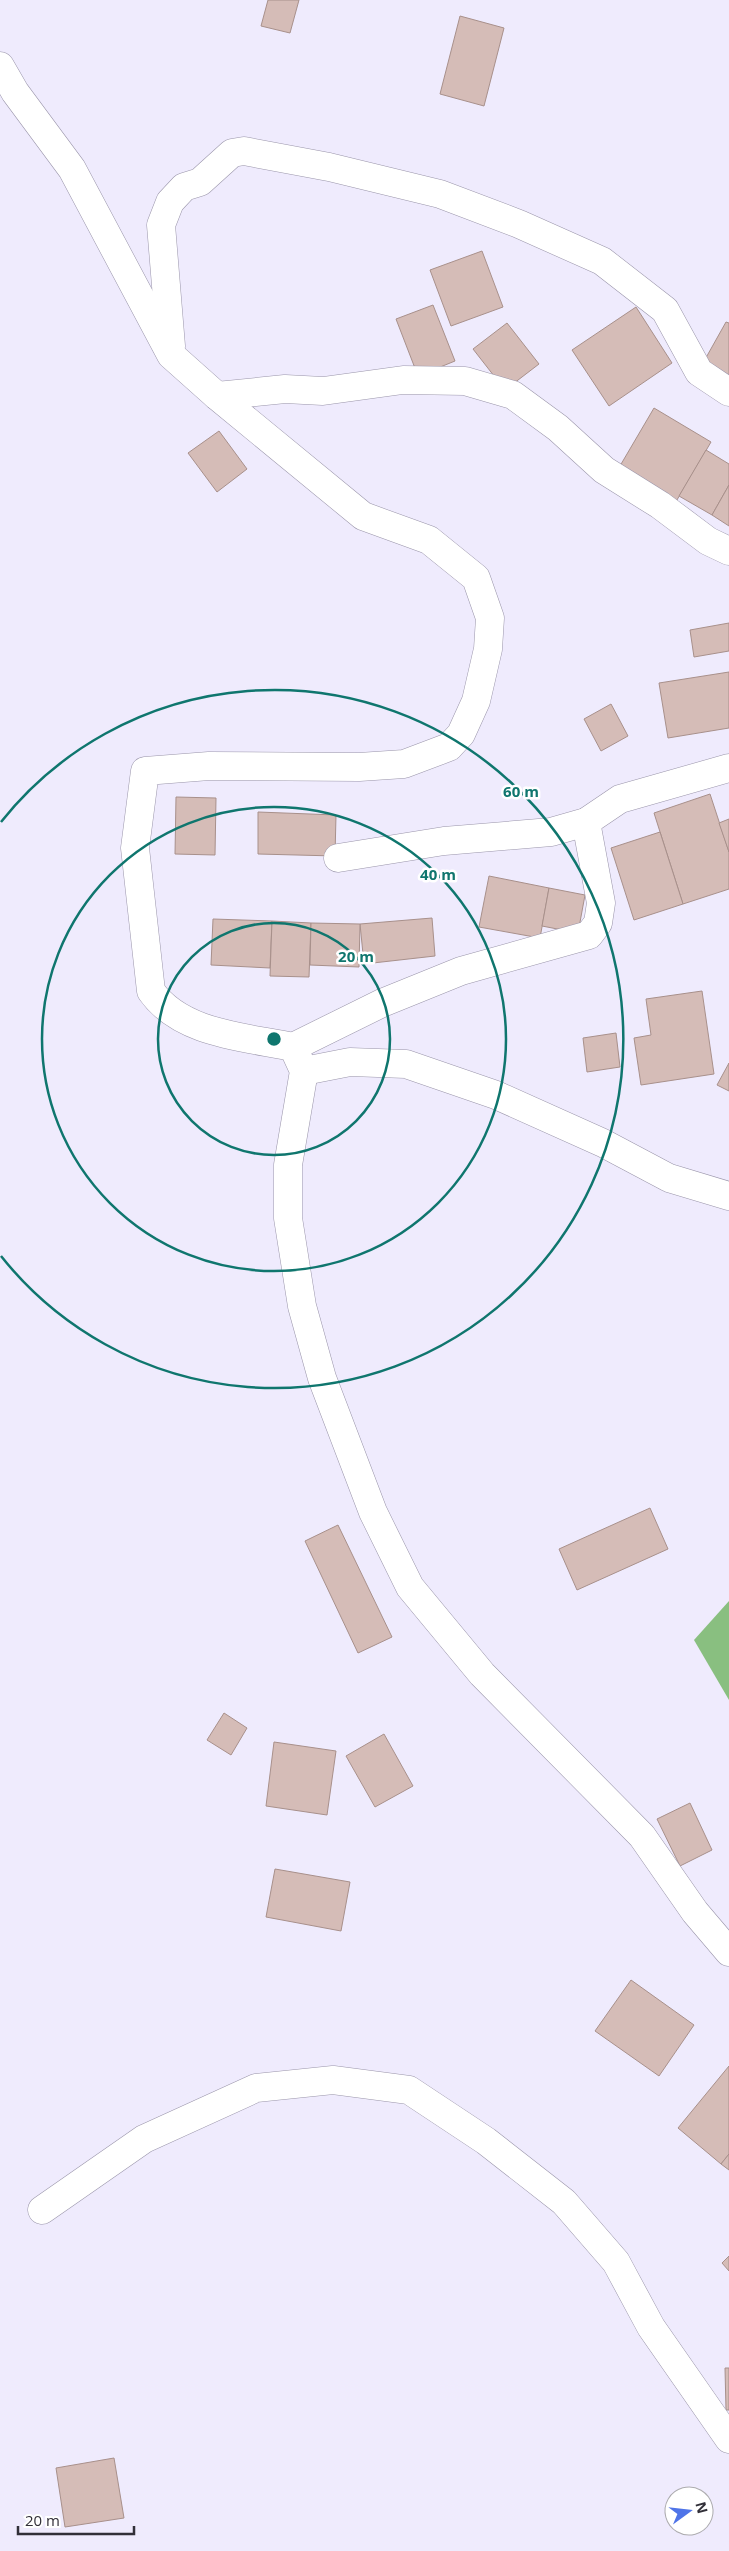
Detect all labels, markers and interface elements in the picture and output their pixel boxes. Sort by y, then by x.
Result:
text: 60 m [503,781,539,801]
text: 40 m [420,864,456,884]
text: 20 m [338,946,374,966]
centre of rings [265,1030,283,1048]
north arrow [664,2486,714,2536]
text: N [691,2500,713,2515]
scale bar [18,2504,134,2536]
text: 20 m [25,2510,60,2530]

